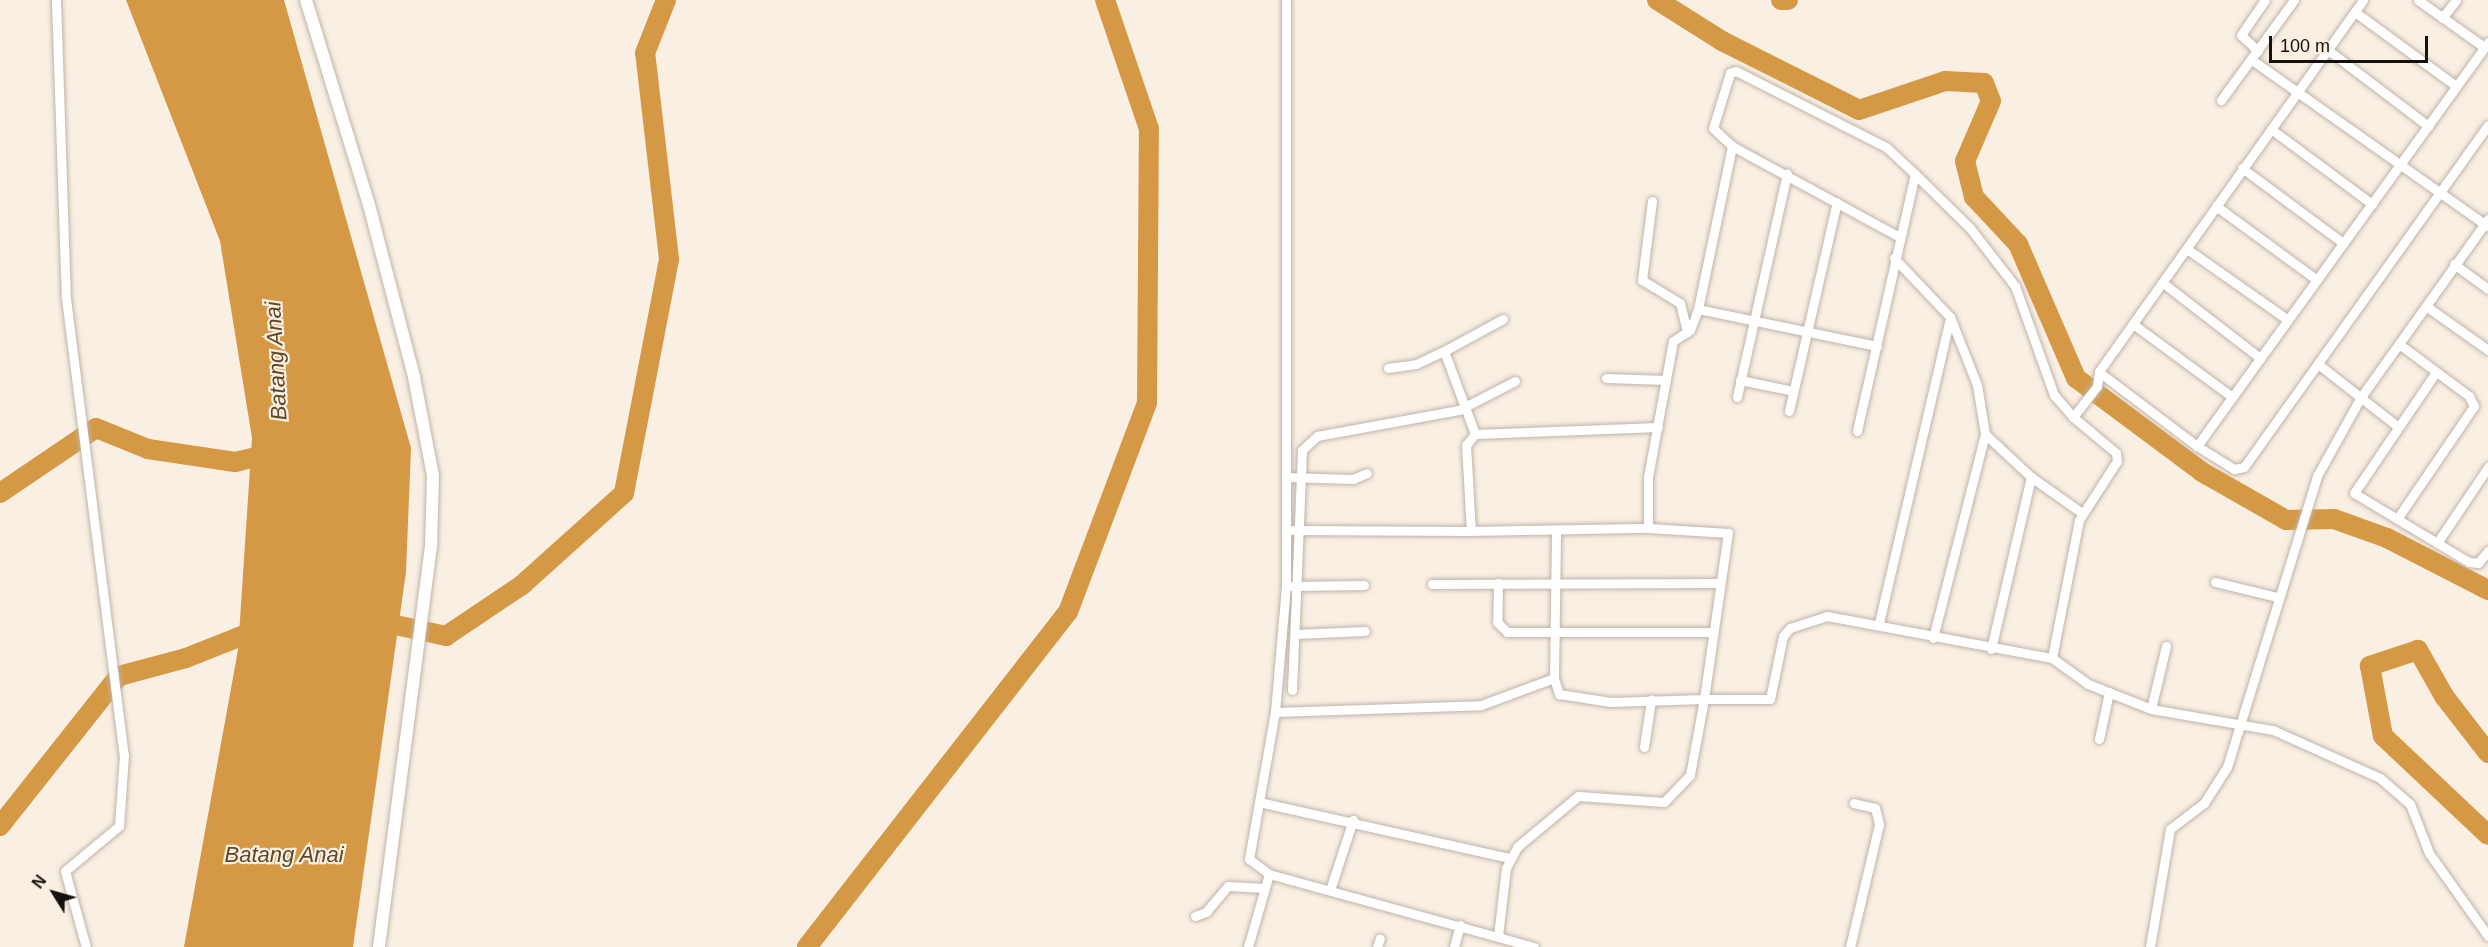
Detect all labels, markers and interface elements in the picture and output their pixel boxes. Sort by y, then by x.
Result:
scale bar [2272,24,2431,62]
text: 100 m [2280,36,2330,56]
water label: Batang Anai [260,300,292,422]
water label: Batang Anai [224,842,344,868]
north arrow [24,863,84,923]
text: N [29,872,49,892]

